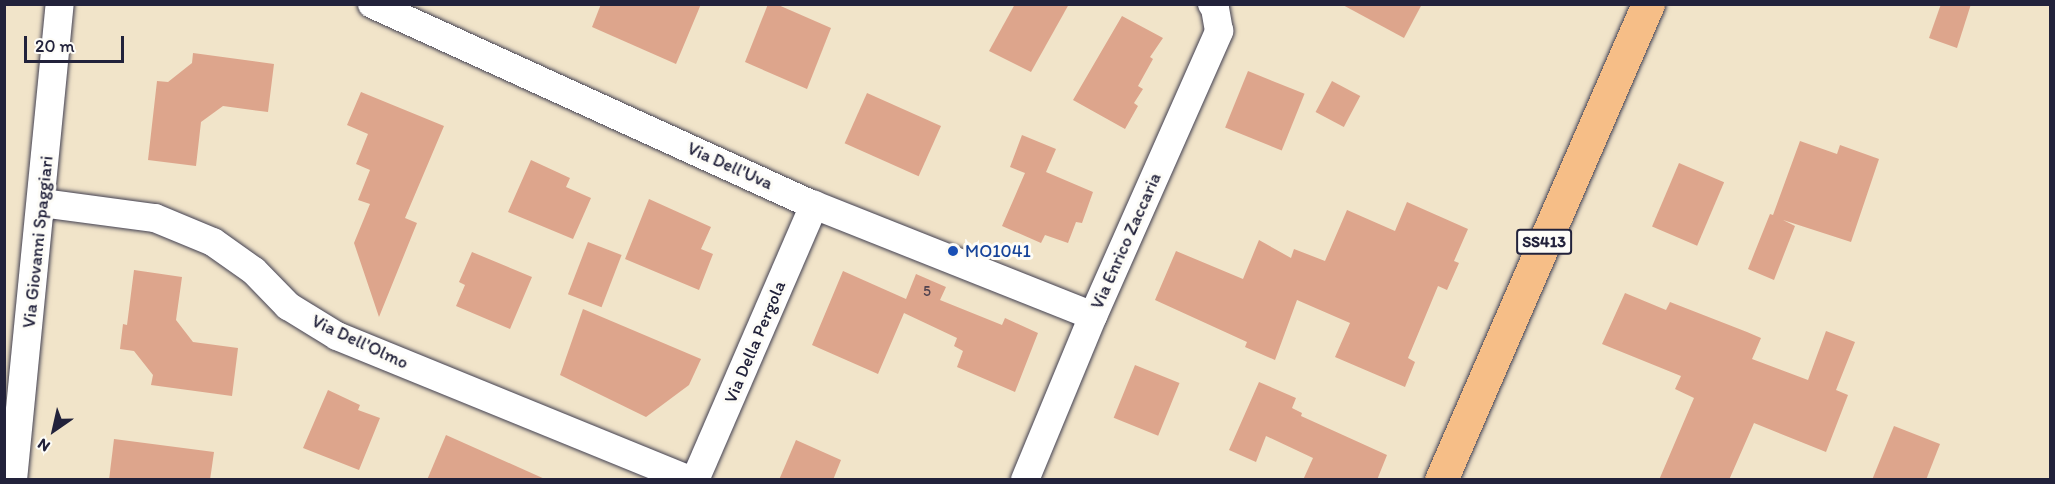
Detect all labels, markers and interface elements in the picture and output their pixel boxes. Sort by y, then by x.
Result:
scale bar [27,24,128,62]
text: 20 m [35,35,75,57]
street label: Via Dell'Uva [684,138,776,194]
street label: Via Giovanni Spaggiari [18,155,58,329]
street label: Via Enrico Zaccaria [1086,169,1166,313]
road number: SS413 [1516,229,1572,255]
place label: MO1041 [965,240,1031,262]
marker: MO1041 [946,244,960,258]
street label: Via Della Pergola [720,278,790,406]
house number: 5 [923,283,931,301]
street label: Via Dell'Olmo [308,310,412,374]
north arrow [24,400,84,460]
text: N [34,434,53,456]

